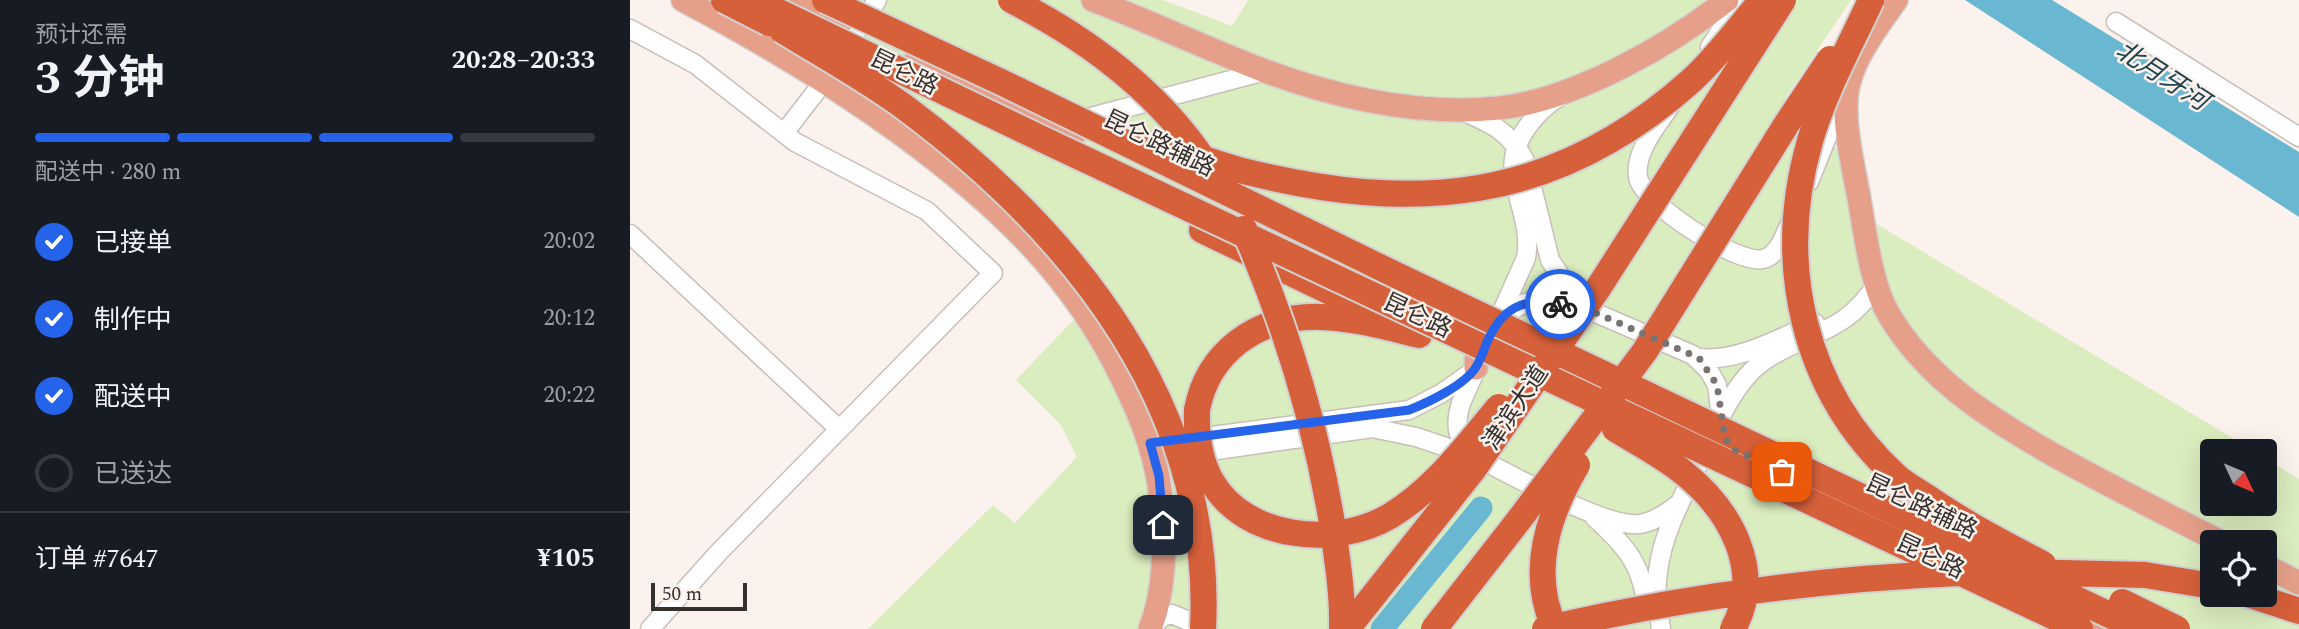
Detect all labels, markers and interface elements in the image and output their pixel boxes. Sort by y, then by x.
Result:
text: 预计还需 [35,18,127,53]
water label: 北月牙河 [2107,31,2221,124]
text: 20:28–20:33 [451,40,595,80]
street label: 昆仑路 [864,41,944,105]
text: 3 分钟 [35,44,164,114]
street label: 昆仑路辅路 [1097,102,1221,186]
text: 配送中 · 280 m [35,155,181,190]
icon: check [35,223,73,261]
text: 已接单 [94,223,172,263]
text: 20:02 [543,224,595,259]
courier [1525,269,1595,339]
street label: 昆仑路 [1377,284,1457,348]
icon: bike [1541,285,1579,323]
icon: check [35,300,73,338]
text: 制作中 [94,300,172,340]
text: 20:12 [543,301,595,336]
street label: 津滨大道 [1474,358,1558,458]
icon: check [35,377,73,415]
text: 配送中 [94,377,172,417]
text: 20:22 [543,378,595,413]
north arrow [2200,439,2277,516]
map controls [2200,439,2277,607]
pin [1752,442,1812,502]
icon: bag [1763,453,1801,491]
text: 已送达 [94,454,172,494]
street label: 昆仑路辅路 [1859,465,1983,549]
pin [1133,495,1193,555]
icon: home [1144,506,1182,544]
street label: 昆仑路 [1890,525,1970,589]
button: locate [2200,530,2277,607]
text: ¥105 [537,538,595,578]
text: 订单 #7647 [35,539,159,579]
scale bar [651,580,747,612]
text: 50 m [662,580,702,609]

